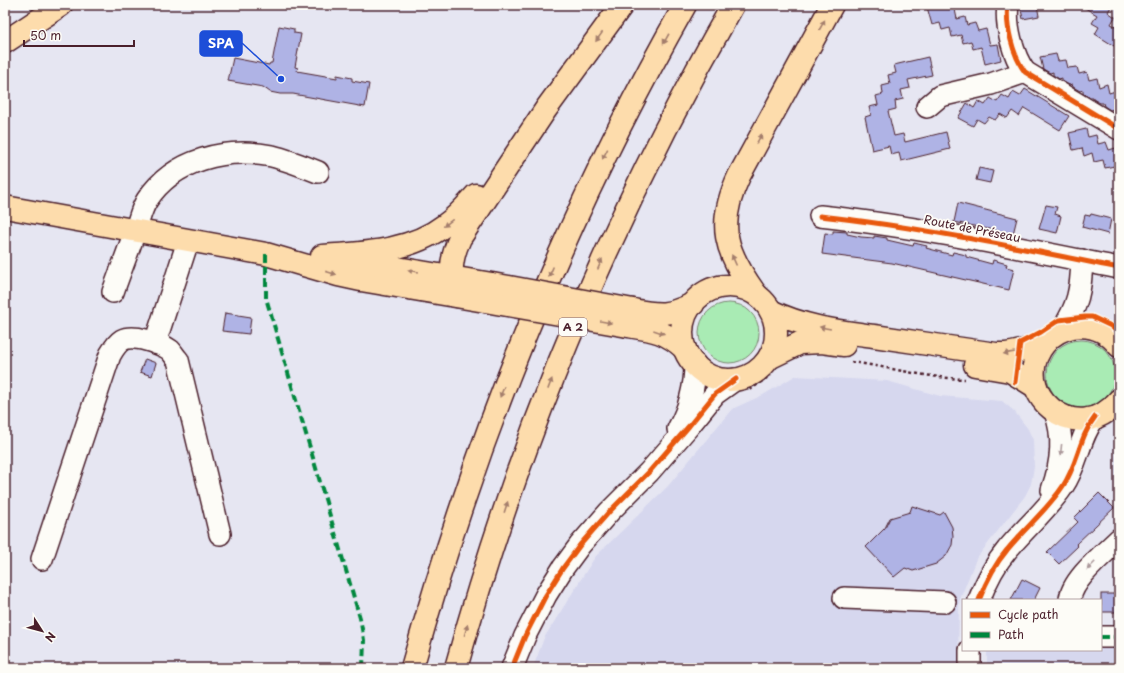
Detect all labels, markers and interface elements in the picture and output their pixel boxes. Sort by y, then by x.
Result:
one-way arrow [818,19,825,31]
scale bar [24,22,134,48]
text: 50 m [30,26,61,44]
callout: SPA [200,31,242,56]
one-way arrow [595,31,603,42]
text: SPA [208,33,234,52]
one-way arrow [662,33,669,45]
one-way arrow [756,133,762,145]
one-way arrow [602,148,608,160]
street label: Route de Préseau [922,210,1022,246]
one-way arrow [442,219,453,228]
one-way arrow [731,255,737,266]
one-way arrow [597,259,603,270]
one-way arrow [548,266,554,278]
one-way arrow [407,268,419,274]
one-way arrow [325,270,337,276]
road number: A 2 [559,318,587,336]
one-way arrow [600,320,612,326]
one-way arrow [819,325,831,331]
one-way arrow [653,329,665,335]
one-way arrow [1002,350,1015,356]
one-way arrow [547,378,553,390]
one-way arrow [498,387,504,399]
one-way arrow [1058,444,1064,456]
one-way arrow [503,500,509,512]
one-way arrow [1086,561,1096,571]
legend [962,599,1102,651]
text: Cycle path [998,605,1059,623]
north arrow [22,611,62,651]
one-way arrow [463,624,469,636]
text: Path [998,625,1024,643]
text: N [41,629,60,646]

